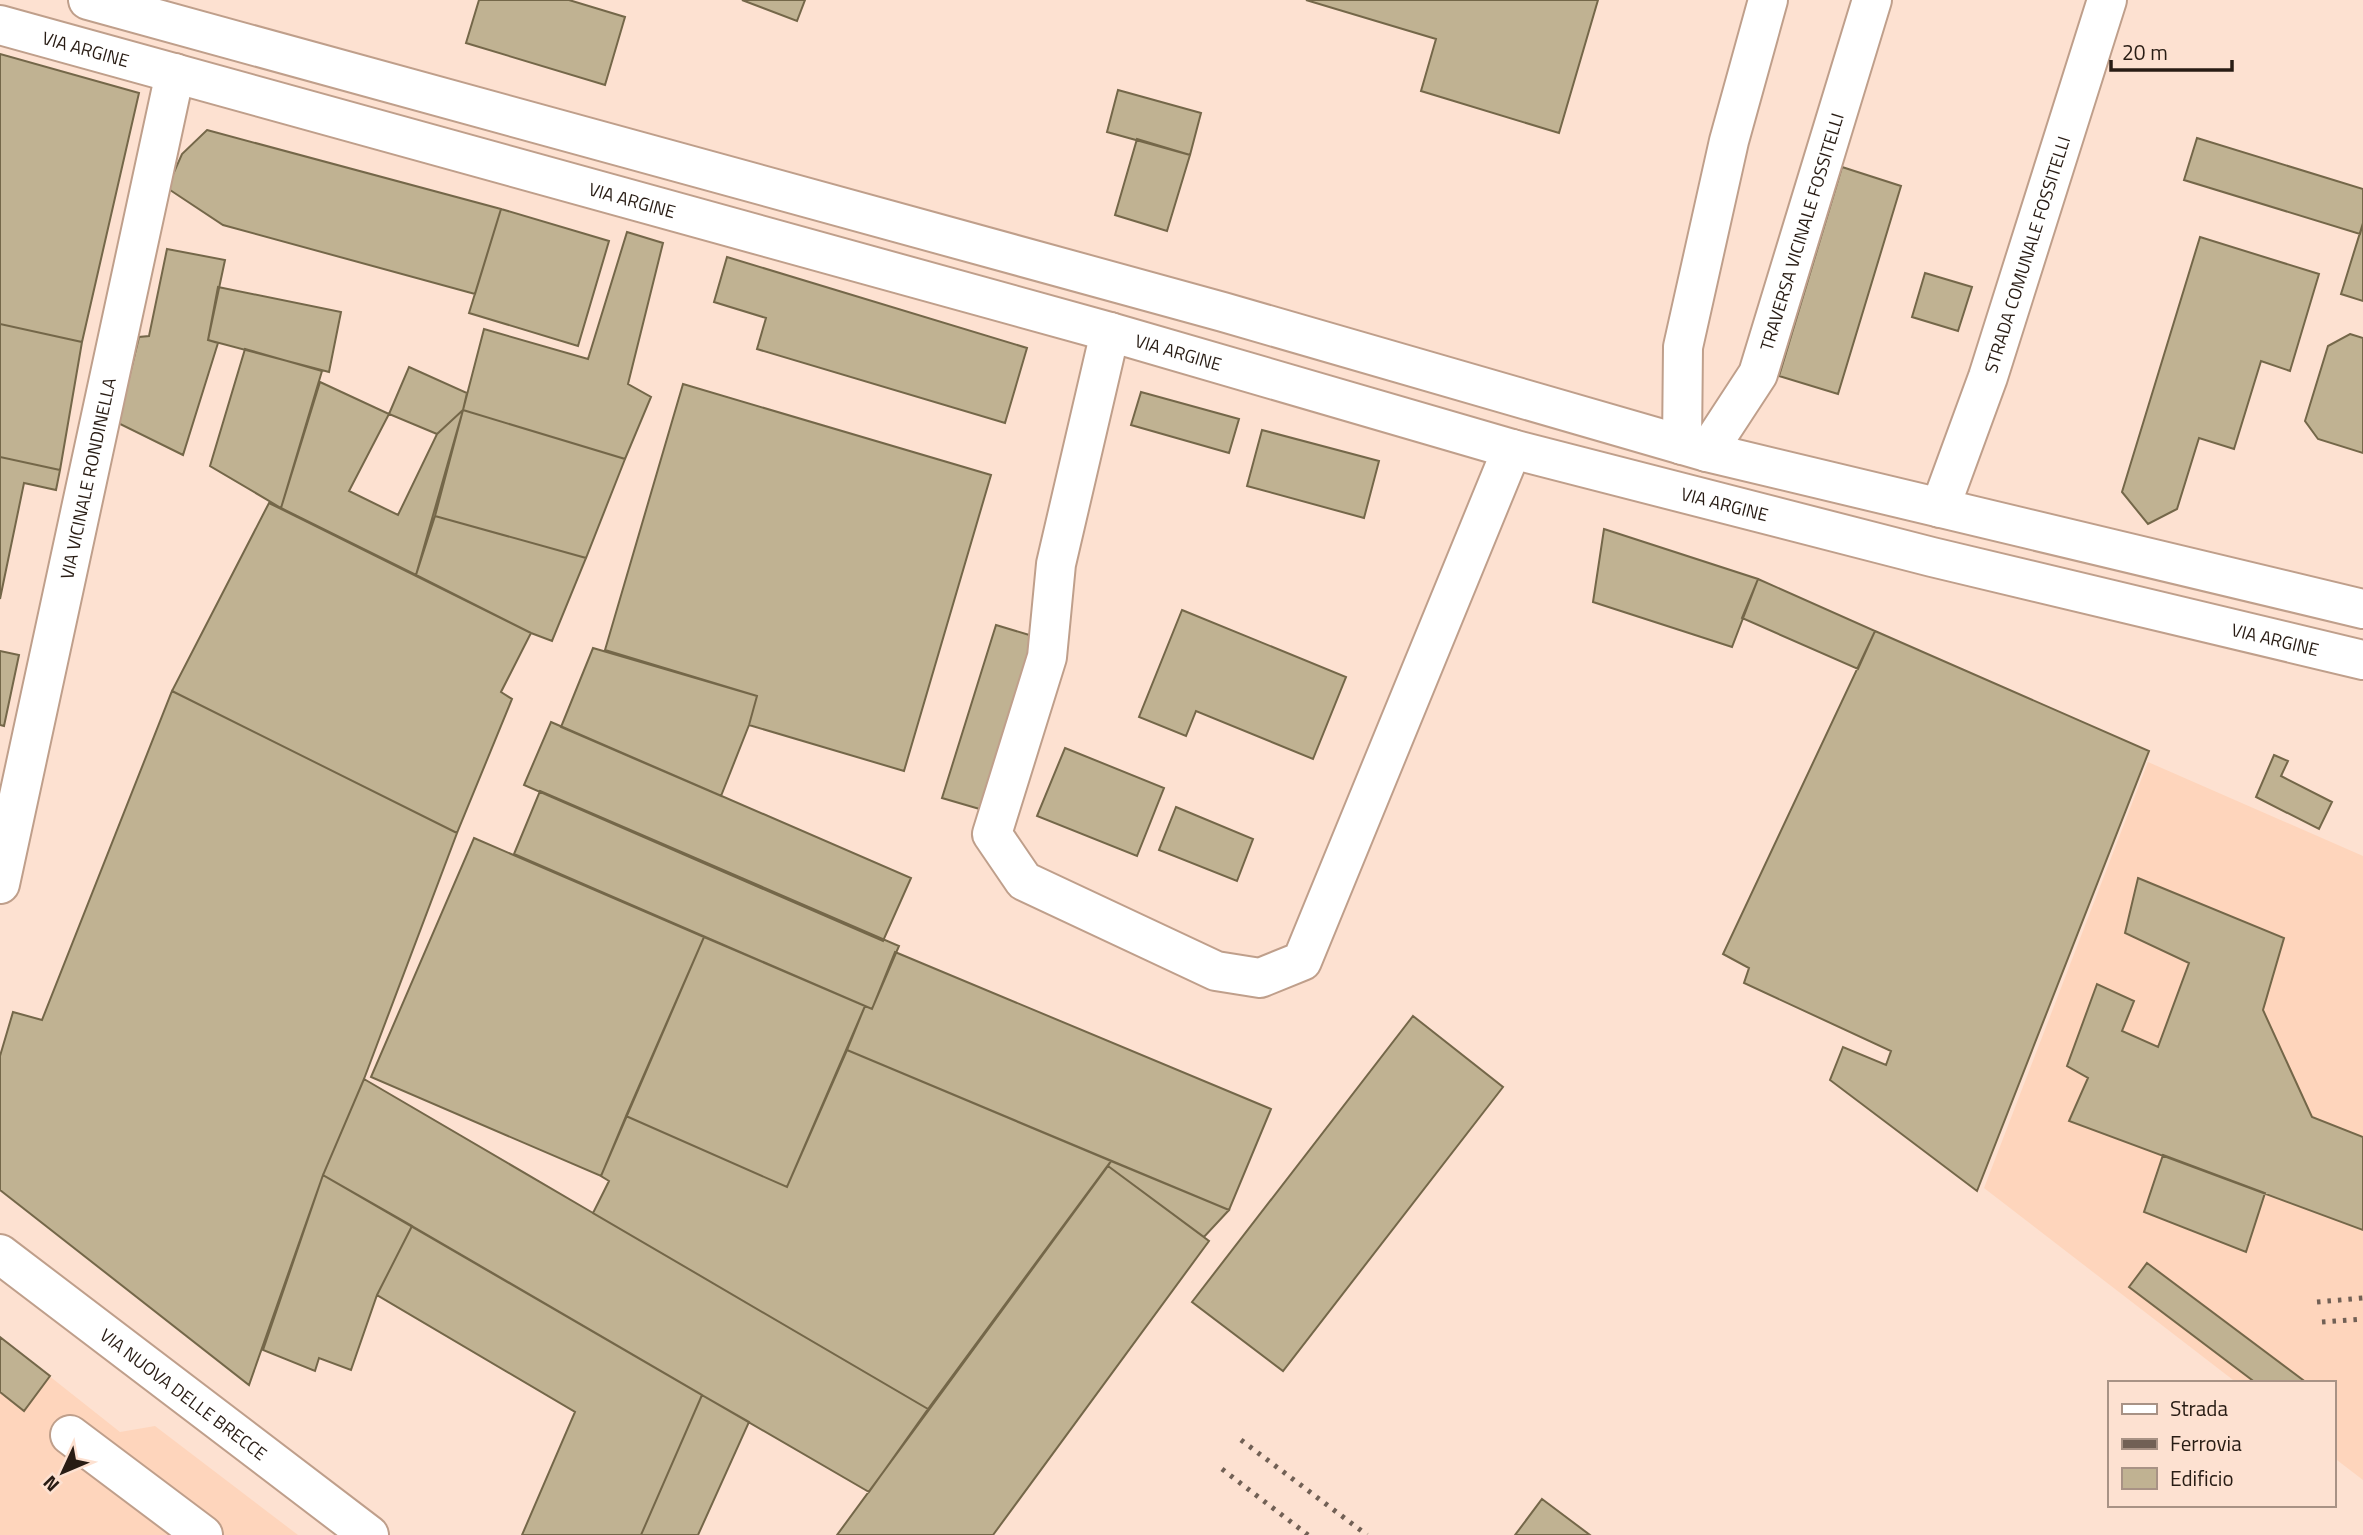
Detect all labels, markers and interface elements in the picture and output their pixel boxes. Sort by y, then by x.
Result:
street label: VIA ARGINE [39,24,132,74]
scale bar [2111,28,2232,72]
text: 20 m [2122,36,2168,68]
street label: TRAVERSA VICINALE FOSSITELLI [1752,109,1850,354]
street label: STRADA COMUNALE FOSSITELLI [1977,133,2077,376]
street label: VIA ARGINE [586,175,679,225]
street label: VIA ARGINE [1132,327,1225,377]
street label: VIA VICINALE RONDINELLA [53,375,122,582]
street label: VIA ARGINE [1678,480,1771,528]
street label: VIA ARGINE [2229,616,2322,663]
street label: VIA NUOVA DELLE BRECCE [94,1321,273,1466]
legend [2108,1381,2335,1507]
text: Strada [2170,1392,2228,1424]
text: Ferrovia [2170,1427,2242,1459]
north arrow [28,1437,98,1507]
text: Edificio [2170,1462,2234,1494]
text: N [35,1469,65,1499]

